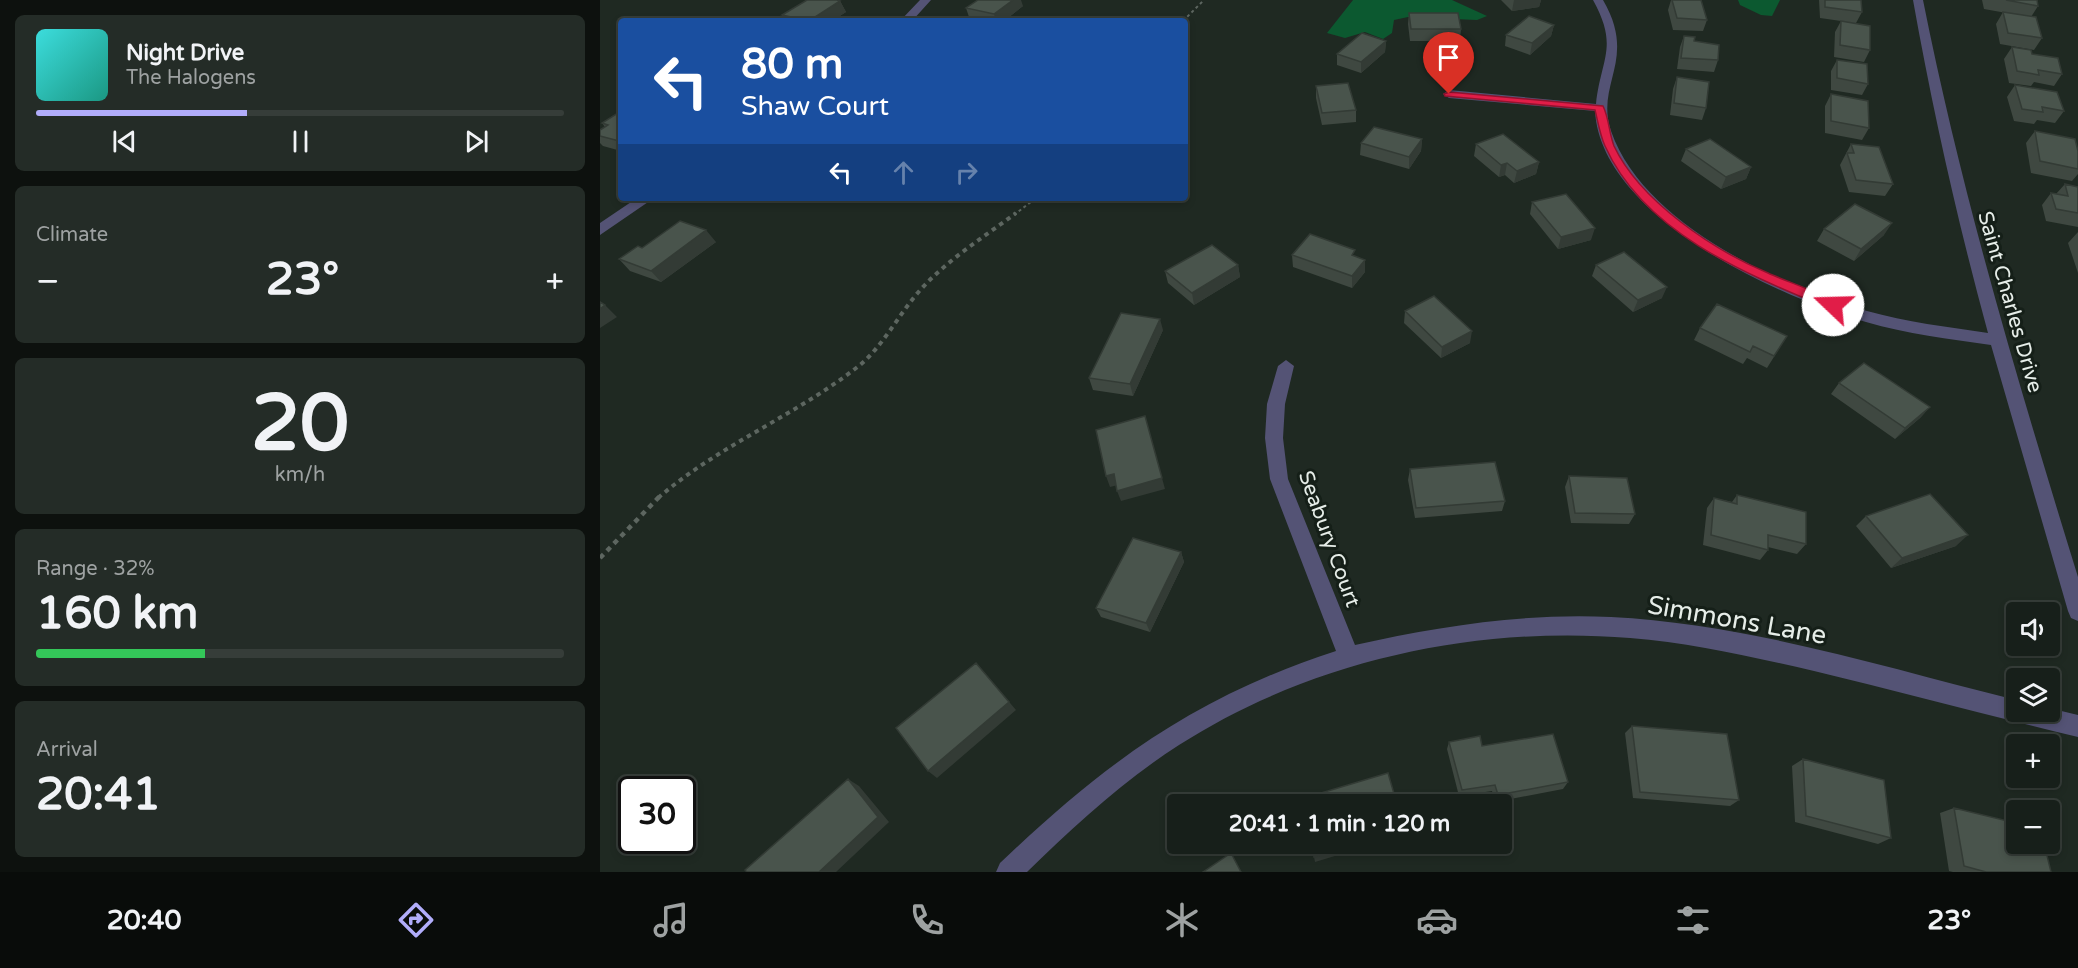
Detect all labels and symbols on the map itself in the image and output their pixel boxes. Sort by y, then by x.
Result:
pin [1423,32,1474,94]
street label: Saint Charles Drive [1972,208,2048,396]
position arrow [1801,273,1865,337]
street label: Seabury Court [1293,467,1365,611]
street label: Simmons Lane [1645,589,1829,651]
speed limit sign: 30 [618,776,696,854]

